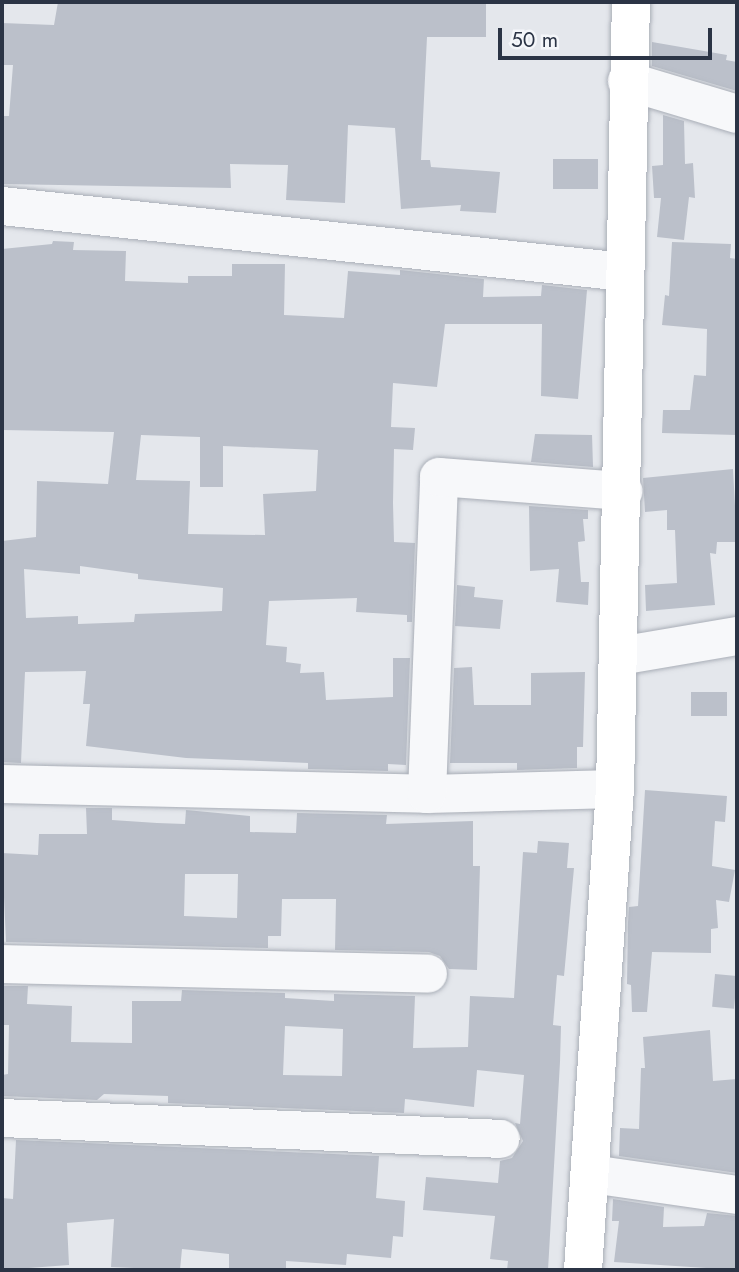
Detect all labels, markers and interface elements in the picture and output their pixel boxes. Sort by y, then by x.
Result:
scale bar [501,14,714,58]
text: 50 m [511,25,558,55]

